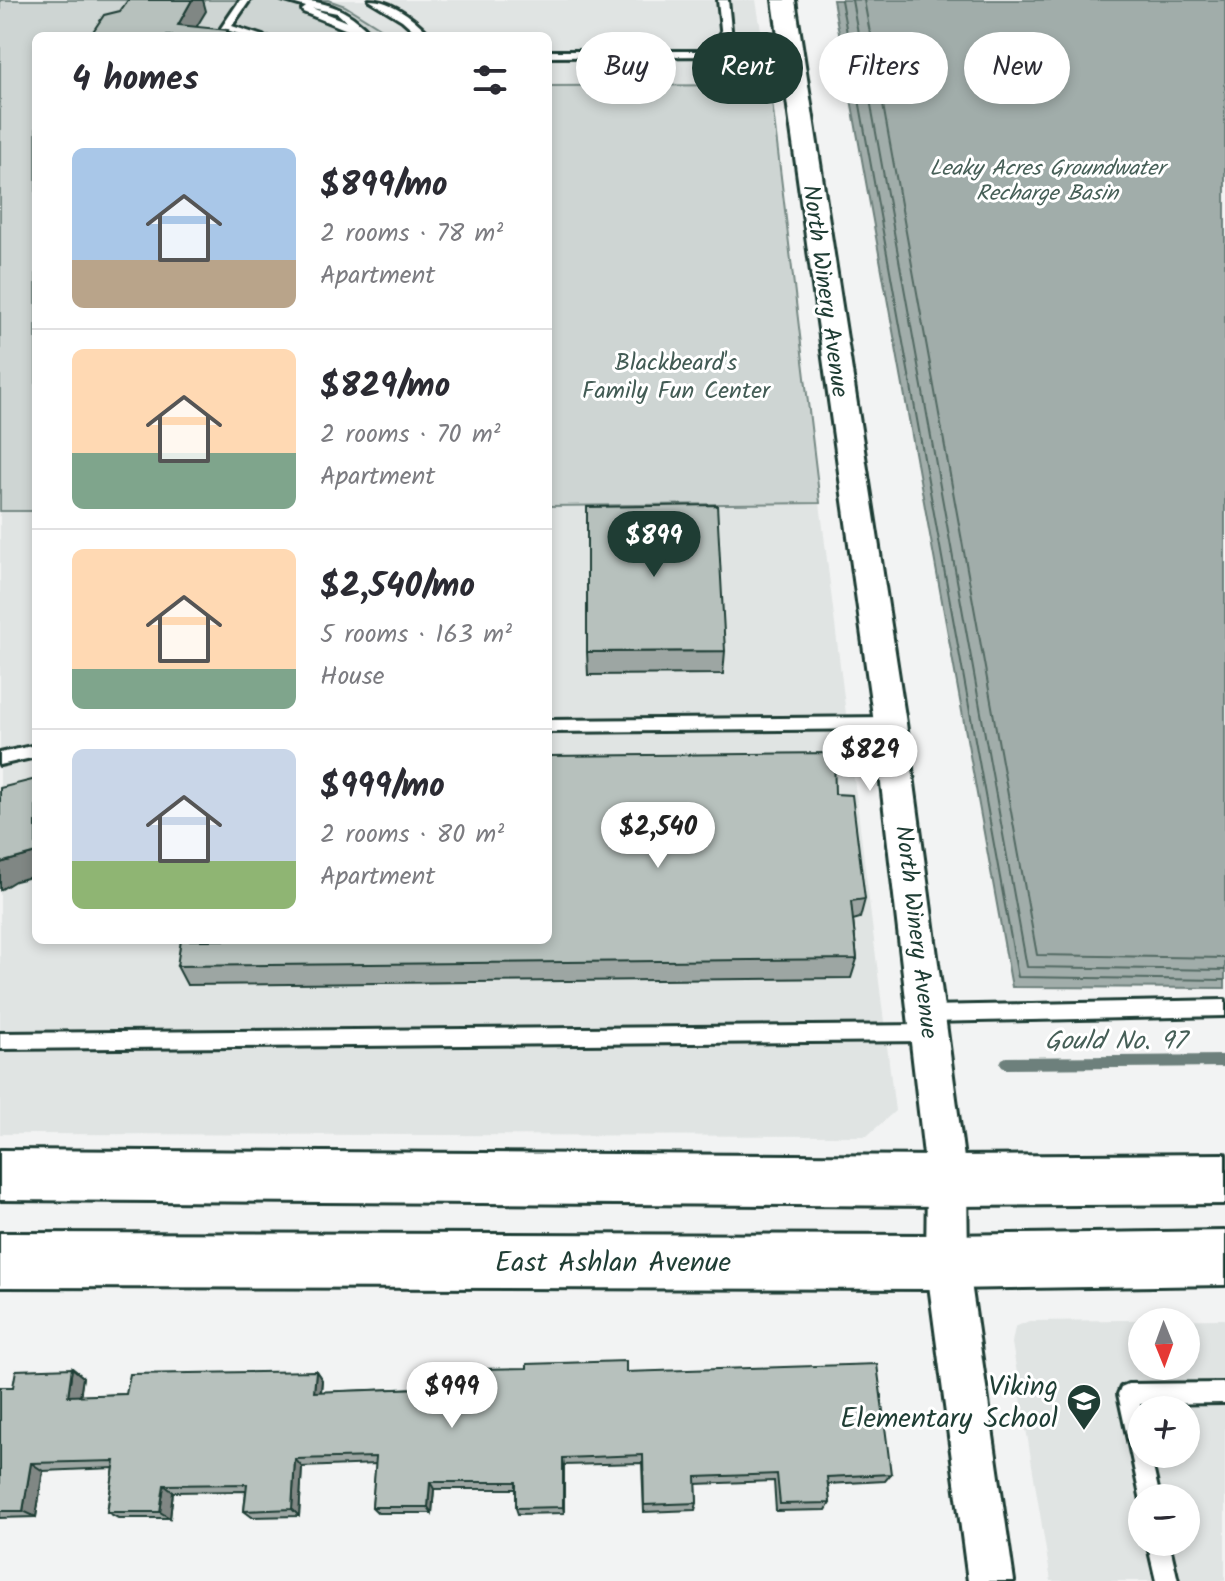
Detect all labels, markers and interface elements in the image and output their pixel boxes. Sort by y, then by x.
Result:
chip: Buy [576,32,676,104]
chip: Rent [692,32,803,104]
chip: Filters [819,32,948,104]
chip: New [964,32,1070,104]
text: 4 homes [72,53,199,107]
icon: filters [468,58,512,102]
water label: Leaky Acres Groundwater Recharge Basin [929,152,1169,212]
text: $899/mo [320,159,448,213]
icon: home [136,180,232,276]
street label: North Winery Avenue [790,182,859,400]
text: 2 rooms · 78 m² [320,213,503,255]
text: Apartment [320,255,435,297]
park label: Blackbeard's Family Fun Center [582,344,772,411]
text: $829/mo [320,360,450,414]
icon: home [136,381,232,477]
text: 2 rooms · 70 m² [320,414,501,456]
text: Apartment [320,456,435,498]
pin: $899 [607,511,701,579]
text: $899 [625,516,683,558]
text: $2,540/mo [320,560,475,614]
icon: home [136,581,232,677]
text: 5 rooms · 163 m² [320,614,512,656]
text: House [320,656,384,698]
pin: $829 [823,725,917,793]
text: $829 [840,730,900,772]
text: $999/mo [320,760,445,814]
icon: home [136,781,232,877]
pin: $2,540 [593,802,723,870]
text: $2,540 [619,807,697,849]
text: 2 rooms · 80 m² [320,814,504,856]
street label: North Winery Avenue [883,823,948,1041]
text: Apartment [320,856,435,898]
water label: Gould No. 97 [1045,1021,1190,1063]
street label: East Ashlan Avenue [495,1241,731,1286]
north arrow [1128,1308,1200,1380]
map controls [1128,1308,1200,1556]
pin: $999 [405,1362,499,1430]
place label: Viking Elementary School [840,1365,1058,1442]
text: $999 [425,1367,479,1409]
school or university icon: Viking Elementary School [1065,1382,1103,1432]
button: + [1128,1396,1200,1468]
button: − [1128,1484,1200,1556]

